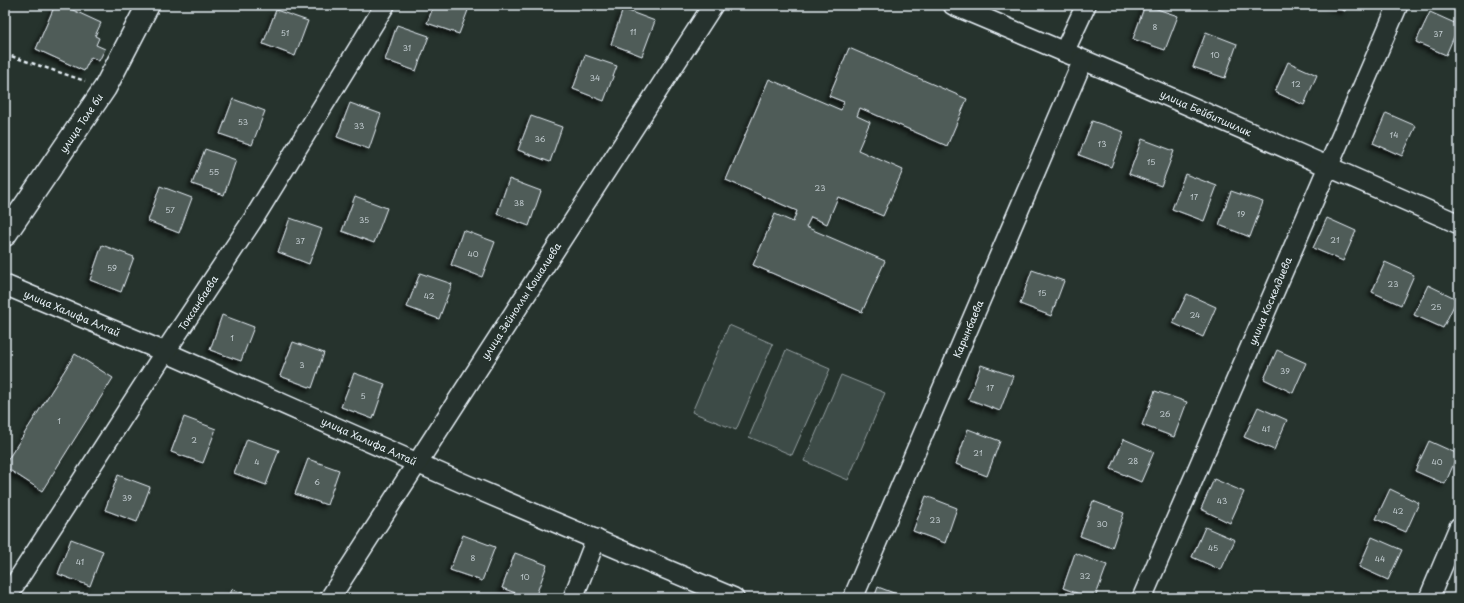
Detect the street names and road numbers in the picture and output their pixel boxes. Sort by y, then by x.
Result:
street label: улица Бейбитшилик [1158,86,1254,139]
street label: улица Толе би [55,90,106,155]
street label: улица Зейноллы Кошалиева [477,239,565,362]
street label: улица Коскелдиева [1244,254,1295,347]
street label: Токсанбаева [174,271,222,333]
street label: улица Халифа Алтай [22,285,123,340]
street label: Карынбаева [949,297,987,360]
street label: улица Халифа Алтай [319,413,419,468]

